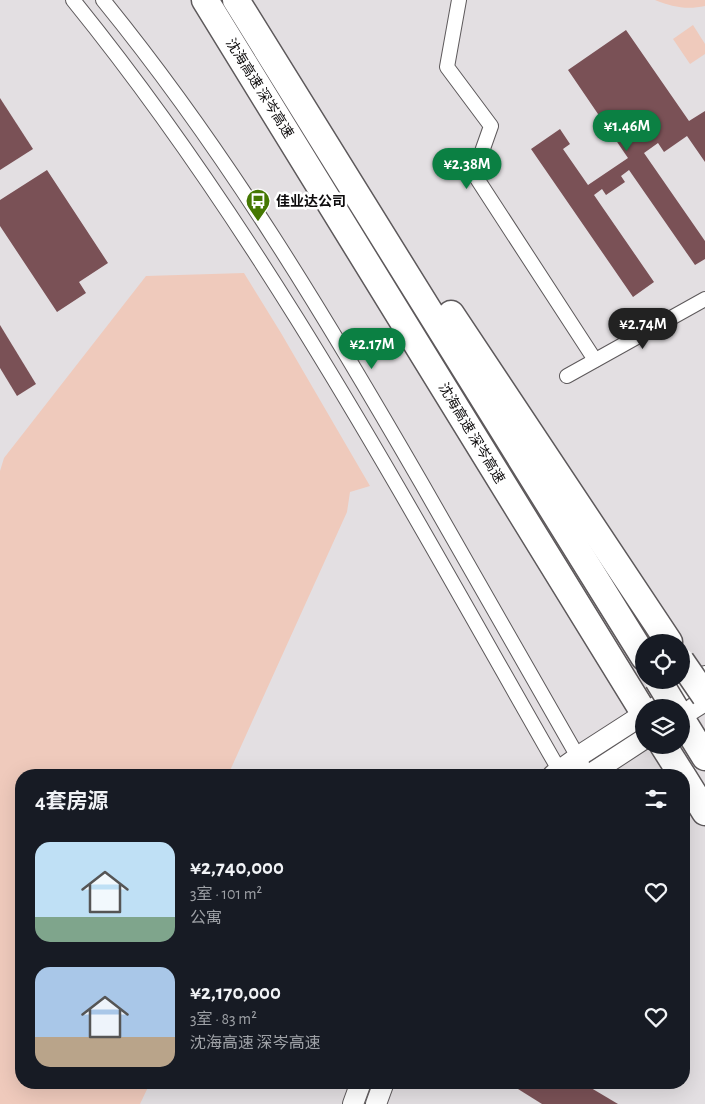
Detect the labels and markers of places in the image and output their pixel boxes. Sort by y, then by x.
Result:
pin: ¥1.46M [586,110,668,152]
pin: ¥2.38M [426,148,508,190]
bus stop icon: 佳业达公司 [245,188,271,222]
place label: 佳业达公司 [276,194,346,209]
pin: ¥2.74M [602,308,684,350]
pin: ¥2.17M [331,328,413,370]

